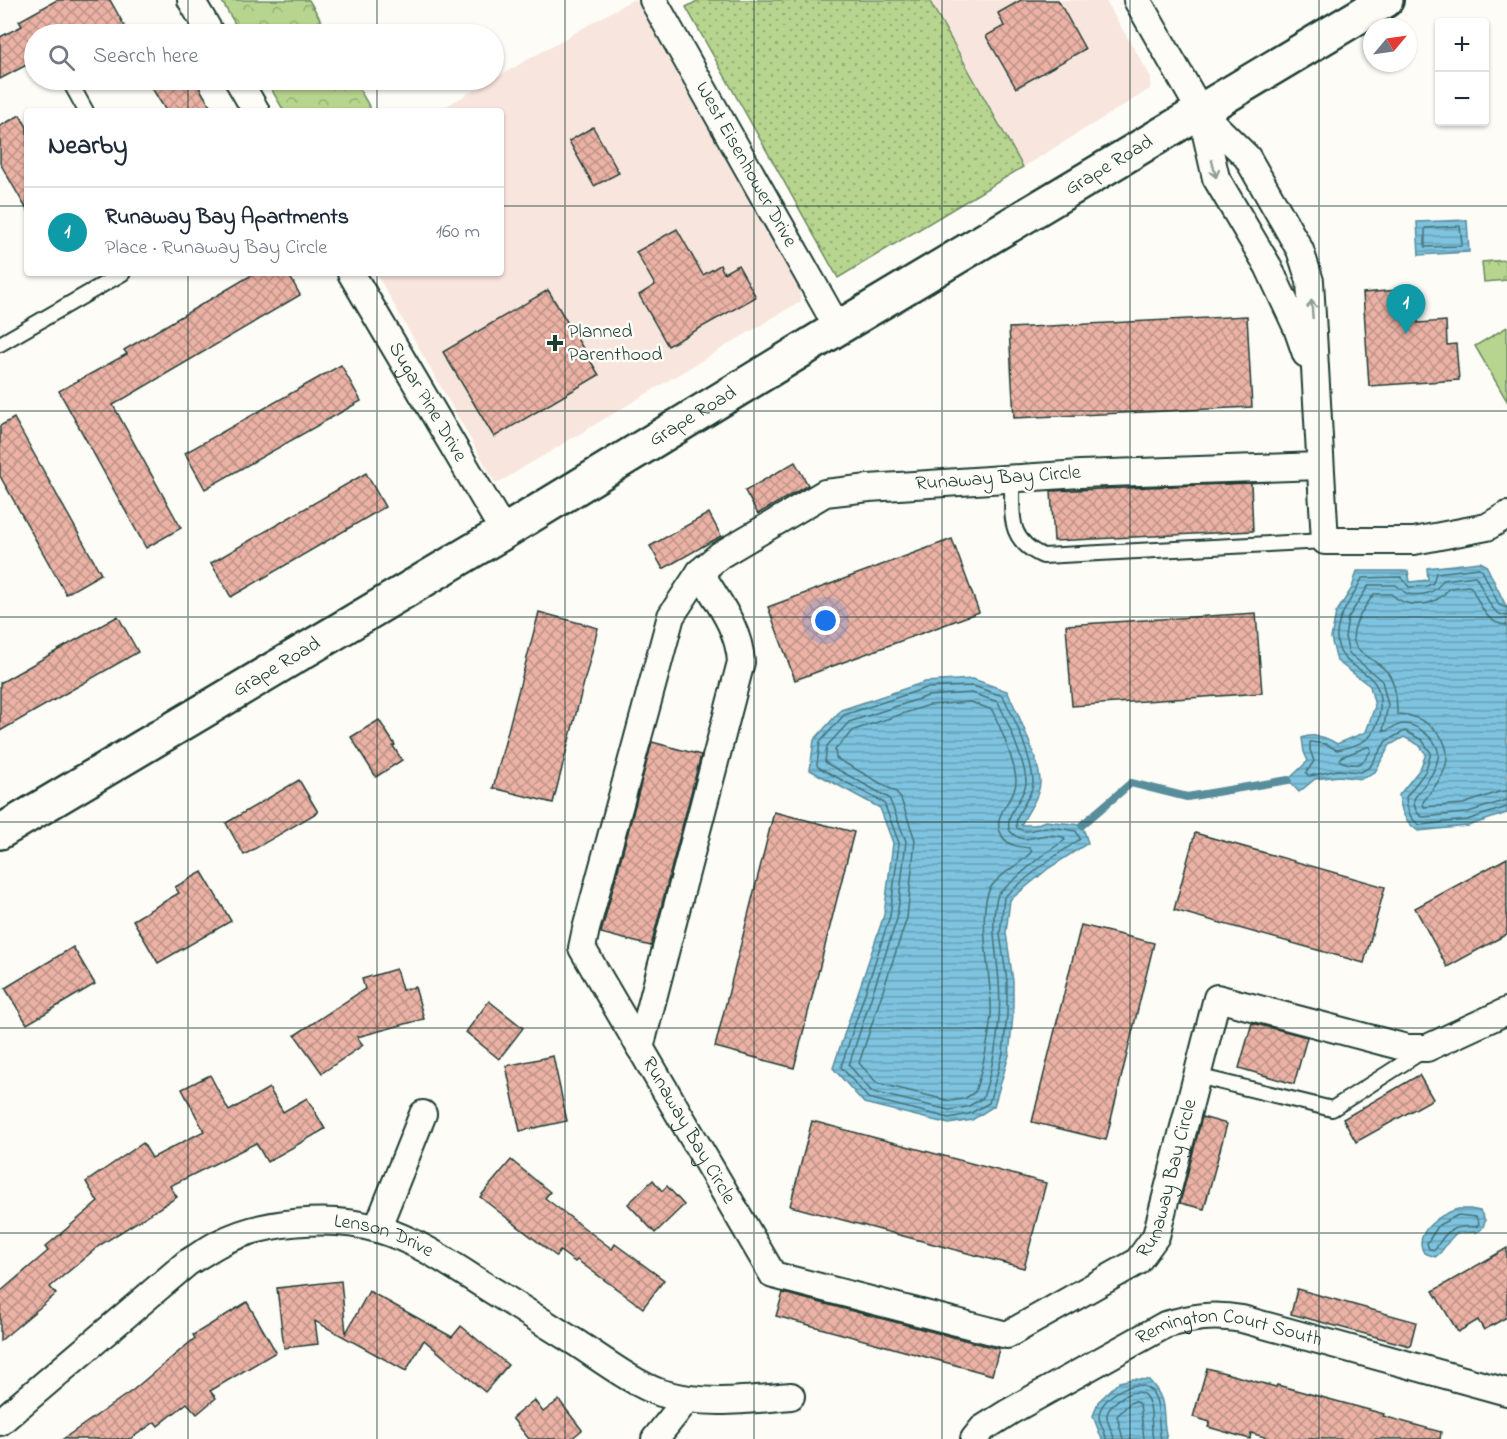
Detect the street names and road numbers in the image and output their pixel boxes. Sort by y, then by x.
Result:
street label: West Eisenhower Drive [687,76,804,253]
street label: Grape Road [1060,128,1159,203]
street label: Sugar Pine Drive [381,337,474,468]
street label: Grape Road [644,379,742,454]
street label: Runaway Bay Circle [914,459,1082,499]
street label: Grape Road [227,630,326,705]
street label: Runaway Bay Circle [634,1052,743,1209]
street label: Runaway Bay Circle [1130,1096,1205,1265]
street label: Lenson Drive [333,1207,439,1265]
street label: Remington Court South [1134,1332,1326,1356]

